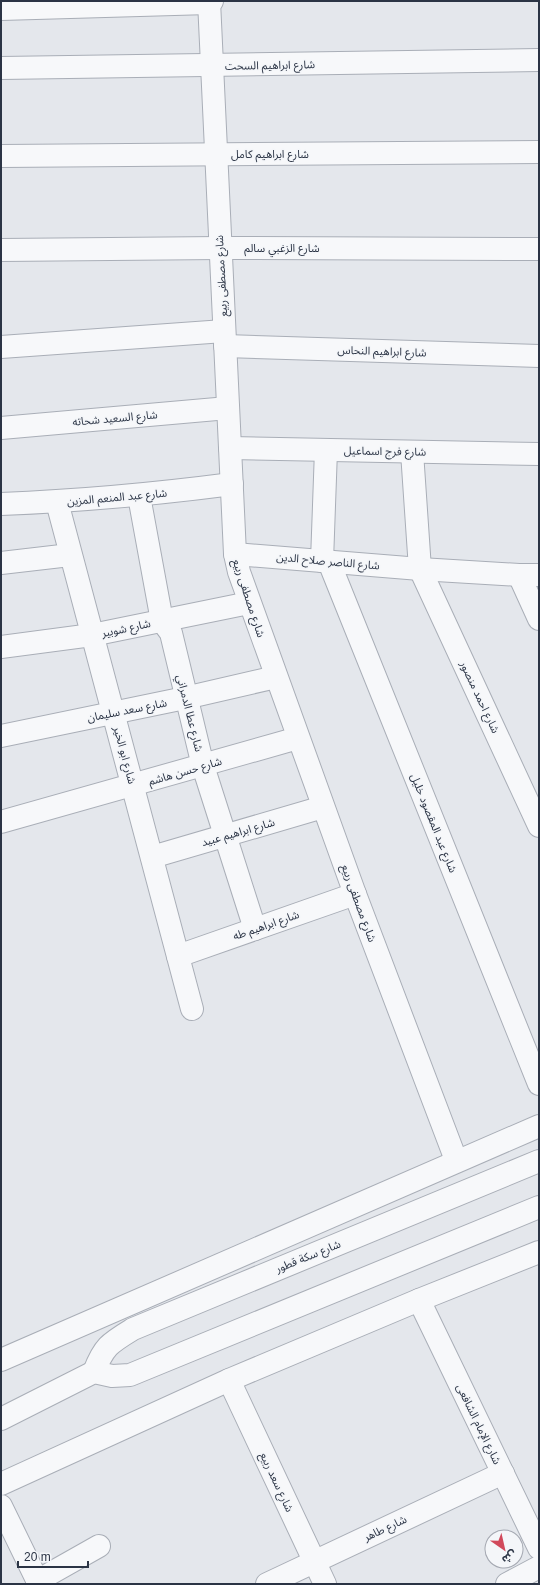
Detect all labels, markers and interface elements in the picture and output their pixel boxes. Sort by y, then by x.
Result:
street label: شارع ابراهيم السحت [225,58,316,75]
street label: شارع ابراهيم كامل [231,148,309,163]
street label: شارع مصطفى ربيع [213,234,231,317]
street label: شارع الزغبي سالم [244,242,320,258]
street label: شارع ابراهيم النحاس [337,343,427,362]
street label: شارع السعيد شحاته [72,408,159,430]
street label: شارع فرج اسماعيل [344,444,427,460]
street label: شارع عبد المنعم المزين [66,487,168,510]
street label: شارع الناصر صلاح الدين [276,551,380,574]
street label: شارع مصطفى ربيع [229,557,267,640]
street label: شارع شوبير [99,617,152,641]
street label: شارع احمد منصور [456,658,502,736]
street label: شارع عطا الدمراني [171,673,205,754]
street label: شارع سعد سليمان [86,696,169,726]
street label: شارع ابو الخير [109,724,139,786]
street label: شارع حسن هاشم [147,755,224,790]
street label: شارع عبد المقصود خليل [407,772,460,875]
street label: شارع ابراهيم عبيد [200,816,277,851]
street label: شارع مصطفى ربيع [338,863,379,944]
street label: شارع ابراهيم طه [231,908,302,945]
street label: شارع سكة قطور [273,1237,343,1277]
street label: شارع الإمام الشافعى [453,1382,504,1467]
street label: شارع سعد ربيع [256,1450,296,1515]
street label: شارع طاهر [361,1513,409,1545]
north arrow [484,1529,524,1569]
scale bar [18,1543,88,1569]
text: ش [499,1547,519,1566]
text: 20 m [24,1550,51,1564]

